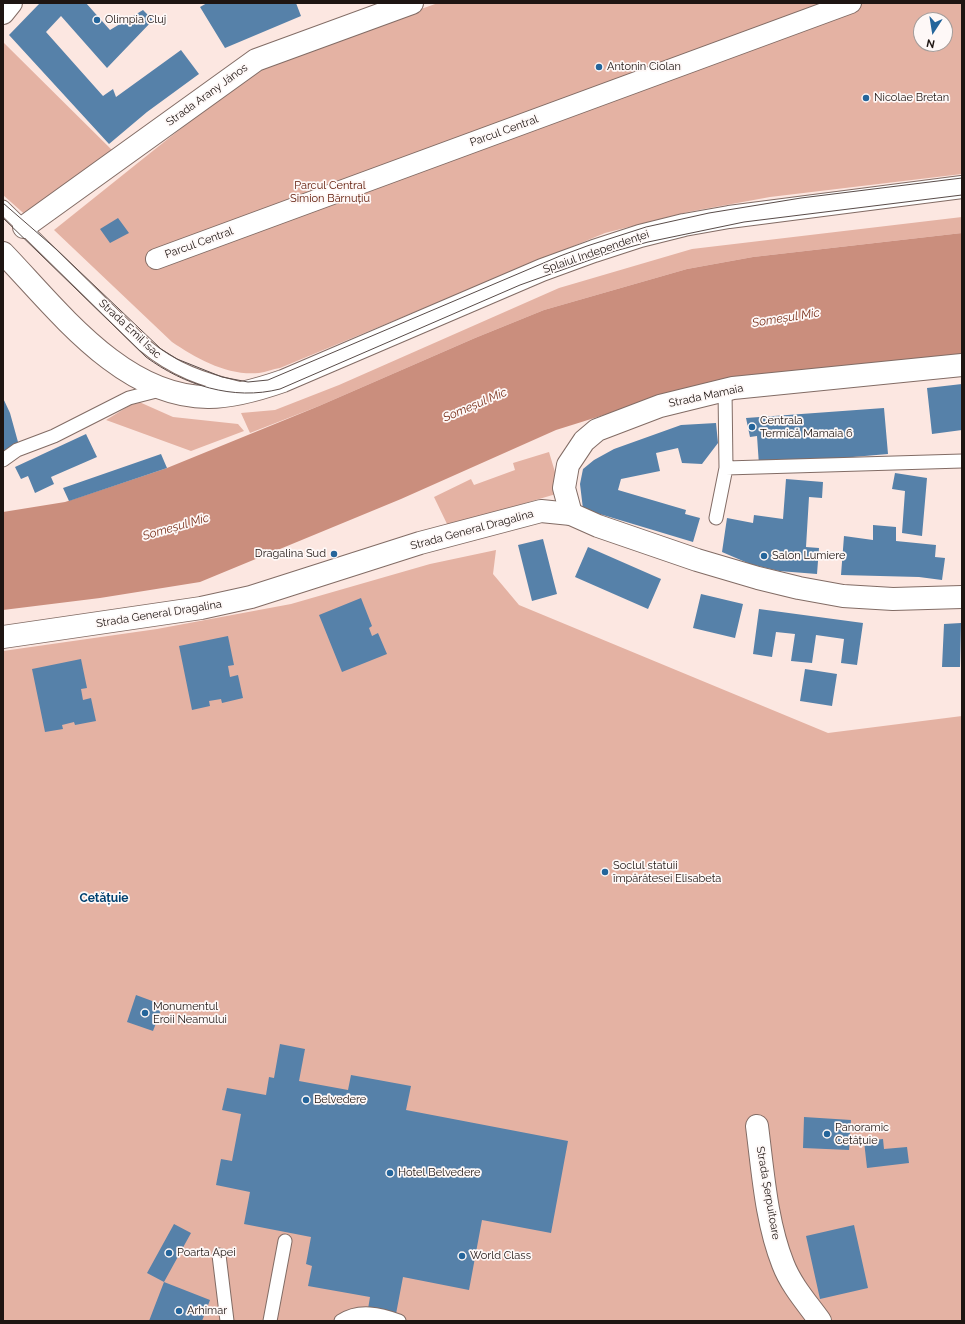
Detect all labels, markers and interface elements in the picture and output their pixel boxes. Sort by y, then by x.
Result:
north arrow [913,12,953,52]
place label: Olimpia Cluj [105,13,166,27]
marker: Olimpia Cluj [92,15,102,25]
text: N [925,36,936,50]
place label: Antonin Ciolan [607,60,681,74]
street label: Strada Arany János [164,61,250,129]
marker: Antonin Ciolan [594,62,604,72]
place label: Nicolae Bretan [874,91,949,105]
marker: Nicolae Bretan [861,93,871,103]
street label: Parcul Central [468,113,540,149]
park label: Parcul Central Simion Bărnuțiu [290,179,370,205]
street label: Parcul Central [163,225,235,261]
street label: Splaiul Independenței [541,228,651,276]
street label: Strada Emil Isac [96,297,164,361]
water label: Someșul Mic [751,306,821,330]
street label: Strada Mamaia [668,382,744,410]
water label: Someșul Mic [441,385,509,425]
place label: Centrala Termică Mamaia 6 [760,414,853,440]
marker: Centrala Termică Mamaia 6 [747,422,757,432]
street label: Strada General Dragalina [409,507,535,553]
water label: Someșul Mic [141,511,211,543]
place label: Dragalina Sud [255,547,326,561]
marker: Dragalina Sud [329,549,339,559]
place label: Salon Lumiere [772,549,845,563]
marker: Salon Lumiere [759,551,769,561]
street label: Strada General Dragalina [95,598,223,630]
place label: Soclul statuii împărătesei Elisabeta [613,859,721,885]
marker: Soclul statuii împărătesei Elisabeta [600,867,610,877]
district label: Cetățuie [79,891,129,905]
place label: Monumentul Eroii Neamului [153,1000,227,1026]
marker: Monumentul Eroii Neamului [140,1008,150,1018]
place label: Belvedere [314,1093,366,1107]
marker: Belvedere [301,1095,311,1105]
place label: Panoramic Cetățuie [835,1121,889,1147]
marker: Panoramic Cetățuie [822,1129,832,1139]
street label: Strada Șerpuitoare [753,1145,783,1241]
place label: Hotel Belvedere [398,1166,480,1180]
marker: Hotel Belvedere [385,1168,395,1178]
place label: Poarta Apei [177,1246,236,1260]
marker: Poarta Apei [164,1248,174,1258]
place label: World Class [470,1249,531,1263]
marker: World Class [457,1251,467,1261]
place label: Arhimar [187,1304,227,1318]
marker: Arhimar [174,1306,184,1316]

